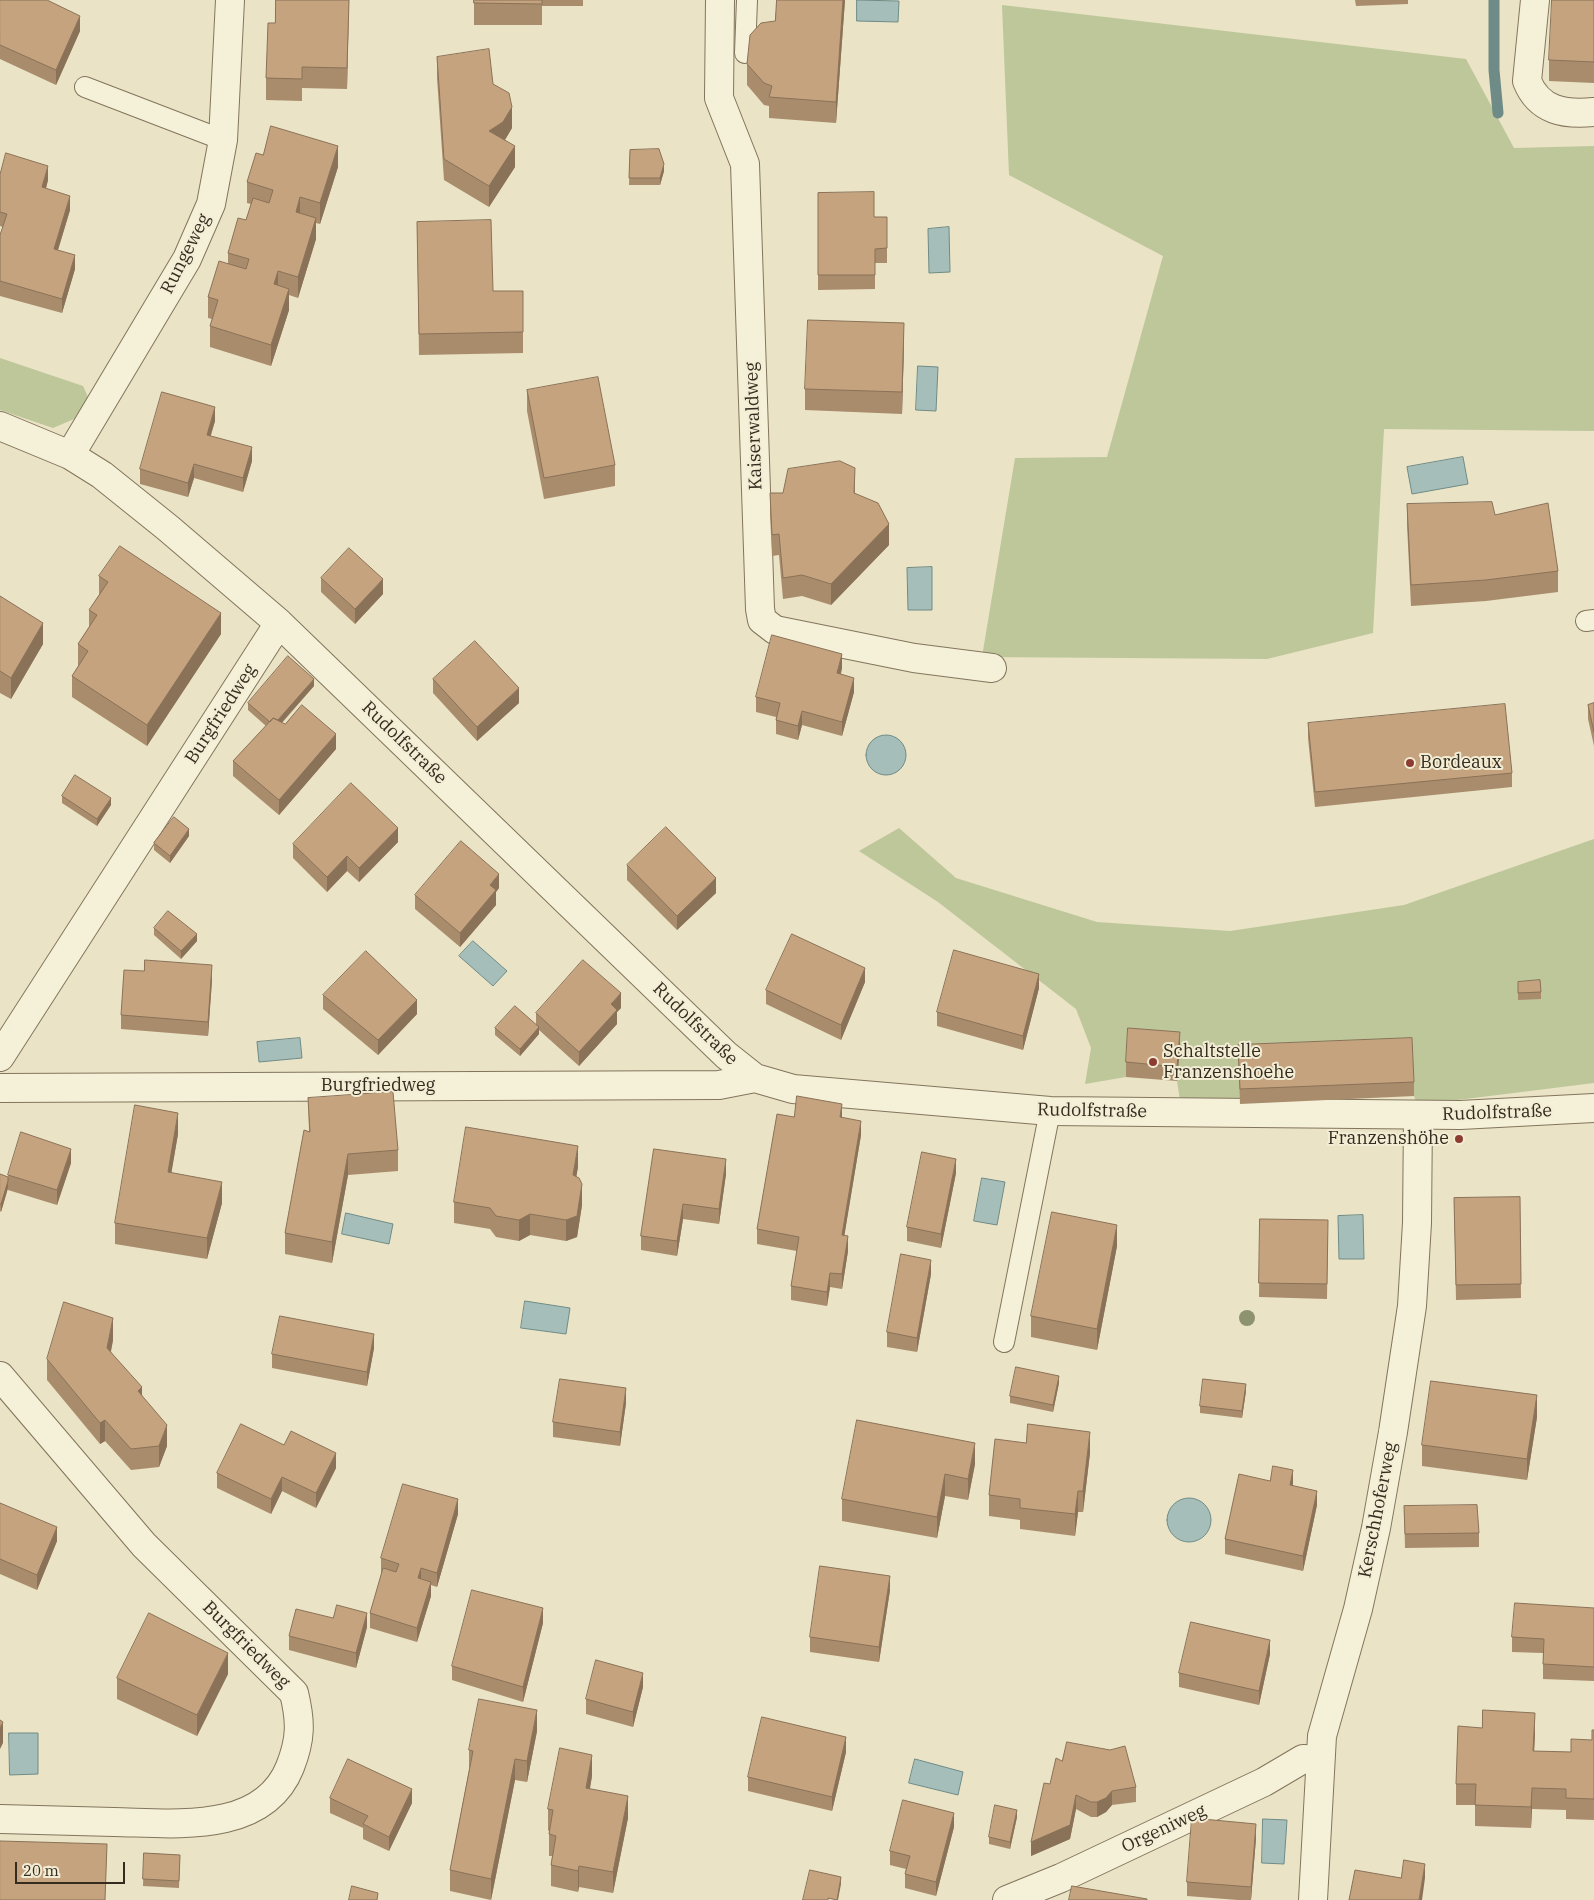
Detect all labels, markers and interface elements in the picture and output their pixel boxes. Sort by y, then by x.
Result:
street label: Rungeweg [157,210,215,298]
street label: Kaiserwaldweg [741,362,767,490]
street label: Burgfriedweg [181,660,261,768]
street label: Rudolfstraße [357,697,451,789]
place label: Bordeaux [1420,752,1502,774]
marker: Bordeaux [1404,757,1416,769]
street label: Rudolfstraße [648,978,742,1070]
place label: Schaltstelle Franzenshoehe [1163,1041,1294,1084]
marker: Schaltstelle Franzenshoehe [1147,1056,1159,1068]
street label: Burgfriedweg [321,1075,435,1097]
street label: Rudolfstraße [1037,1099,1147,1123]
street label: Rudolfstraße [1442,1100,1552,1126]
place label: Franzenshöhe [1328,1128,1449,1150]
marker: Franzenshöhe [1453,1133,1465,1145]
street label: Kerschhoferweg [1354,1440,1402,1580]
street label: Burgfriedweg [198,1597,294,1693]
street label: Orgeniweg [1118,1800,1210,1858]
scale bar [18,1852,128,1884]
text: 20 m [23,1861,59,1880]

